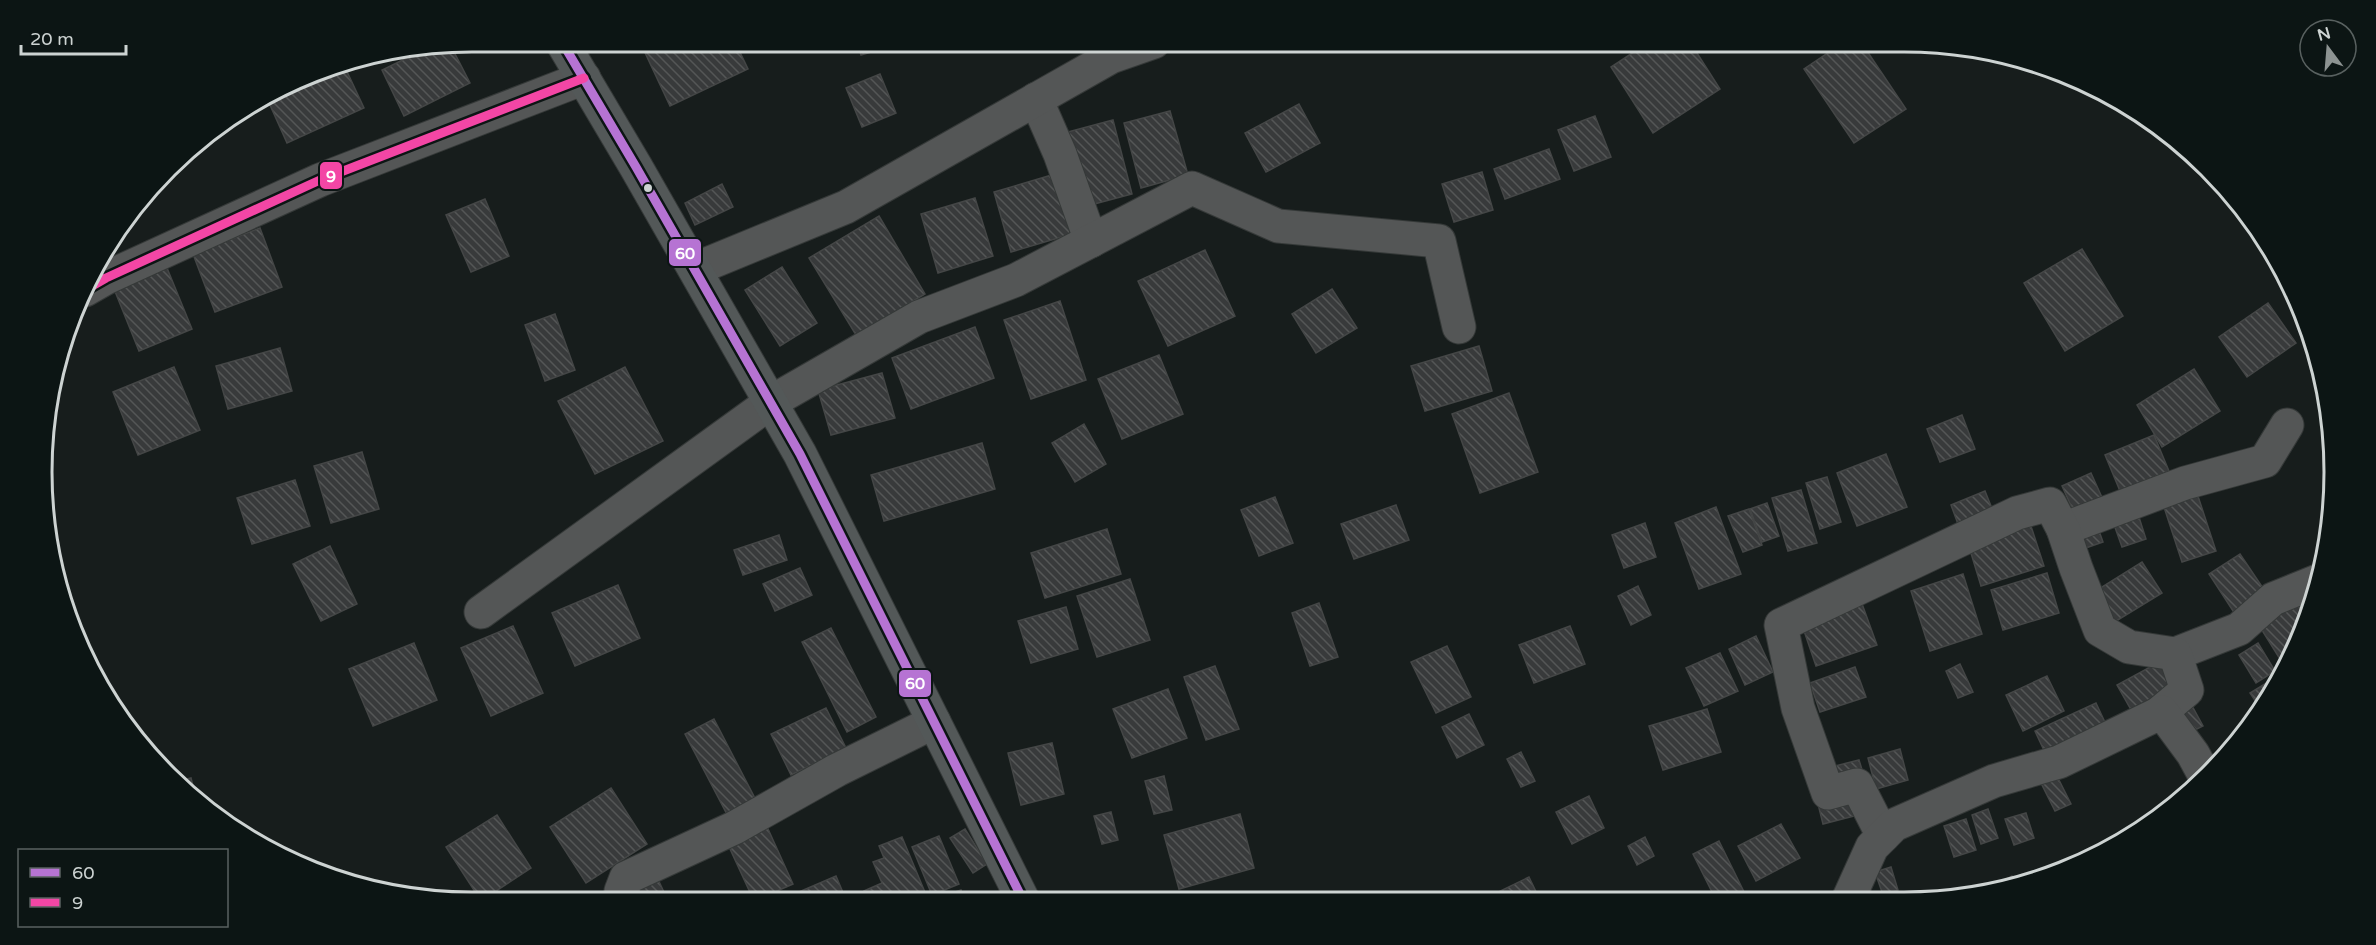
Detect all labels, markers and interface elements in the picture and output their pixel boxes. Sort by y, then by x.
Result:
scale bar [21,18,126,56]
north arrow [2298,18,2358,78]
text: N [2315,23,2333,46]
text: 20 m [30,28,74,50]
line badge: 9 [319,161,343,190]
text: 9 [326,167,336,187]
unlabelled marker [642,182,654,194]
line badge: 60 [668,238,702,267]
text: 60 [675,244,695,264]
line badge: 60 [898,669,932,698]
text: 60 [905,674,925,694]
legend [18,849,228,927]
text: 60 [72,862,95,884]
text: 9 [72,892,83,914]

